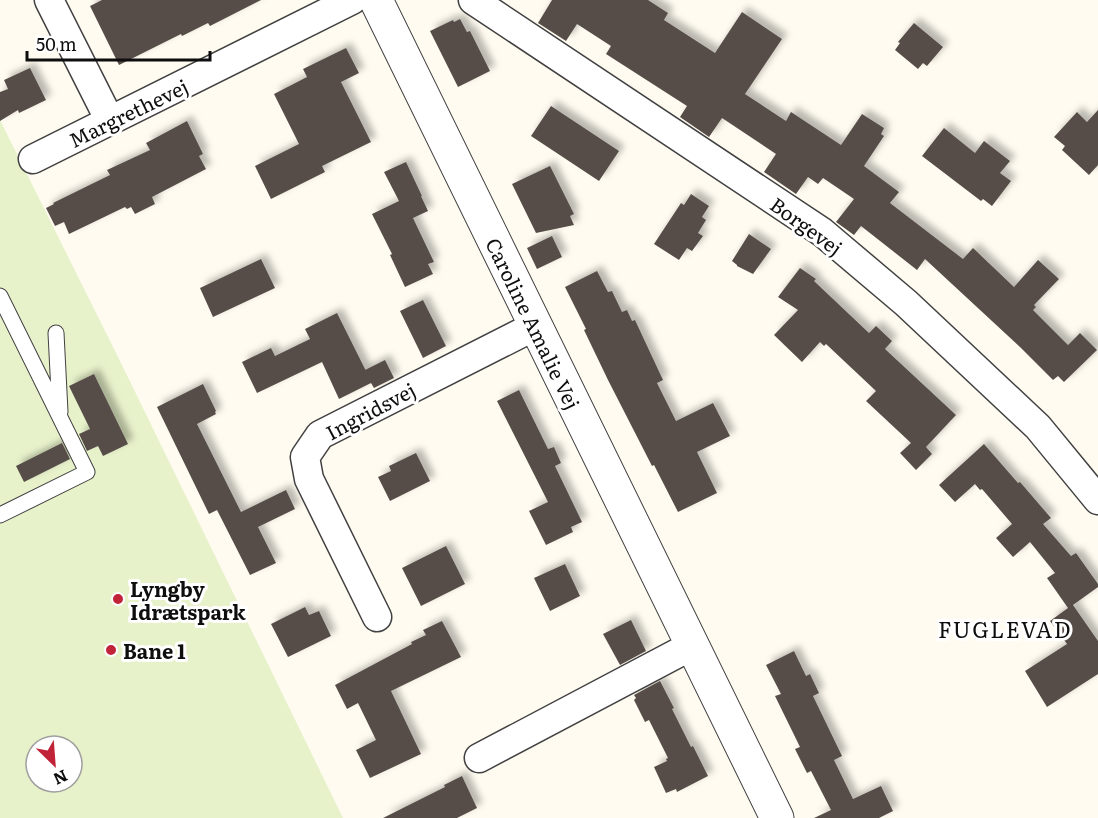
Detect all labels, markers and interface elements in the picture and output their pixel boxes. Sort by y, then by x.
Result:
scale bar [27,24,210,62]
text: 50 m [36,30,77,57]
street label: Margrethevej [63,70,193,154]
street label: Borgevej [765,188,849,262]
street label: Caroline Amalie Vej [479,232,589,414]
street label: Ingridsvej [320,374,420,446]
place label: Lyngby Idrætspark [130,573,246,626]
marker: Lyngby Idrætspark [111,592,125,606]
district label: FUGLEVAD [938,612,1072,645]
place label: Bane 1 [123,635,186,665]
marker: Bane 1 [104,643,118,657]
north arrow [24,734,84,794]
text: N [50,765,72,792]

